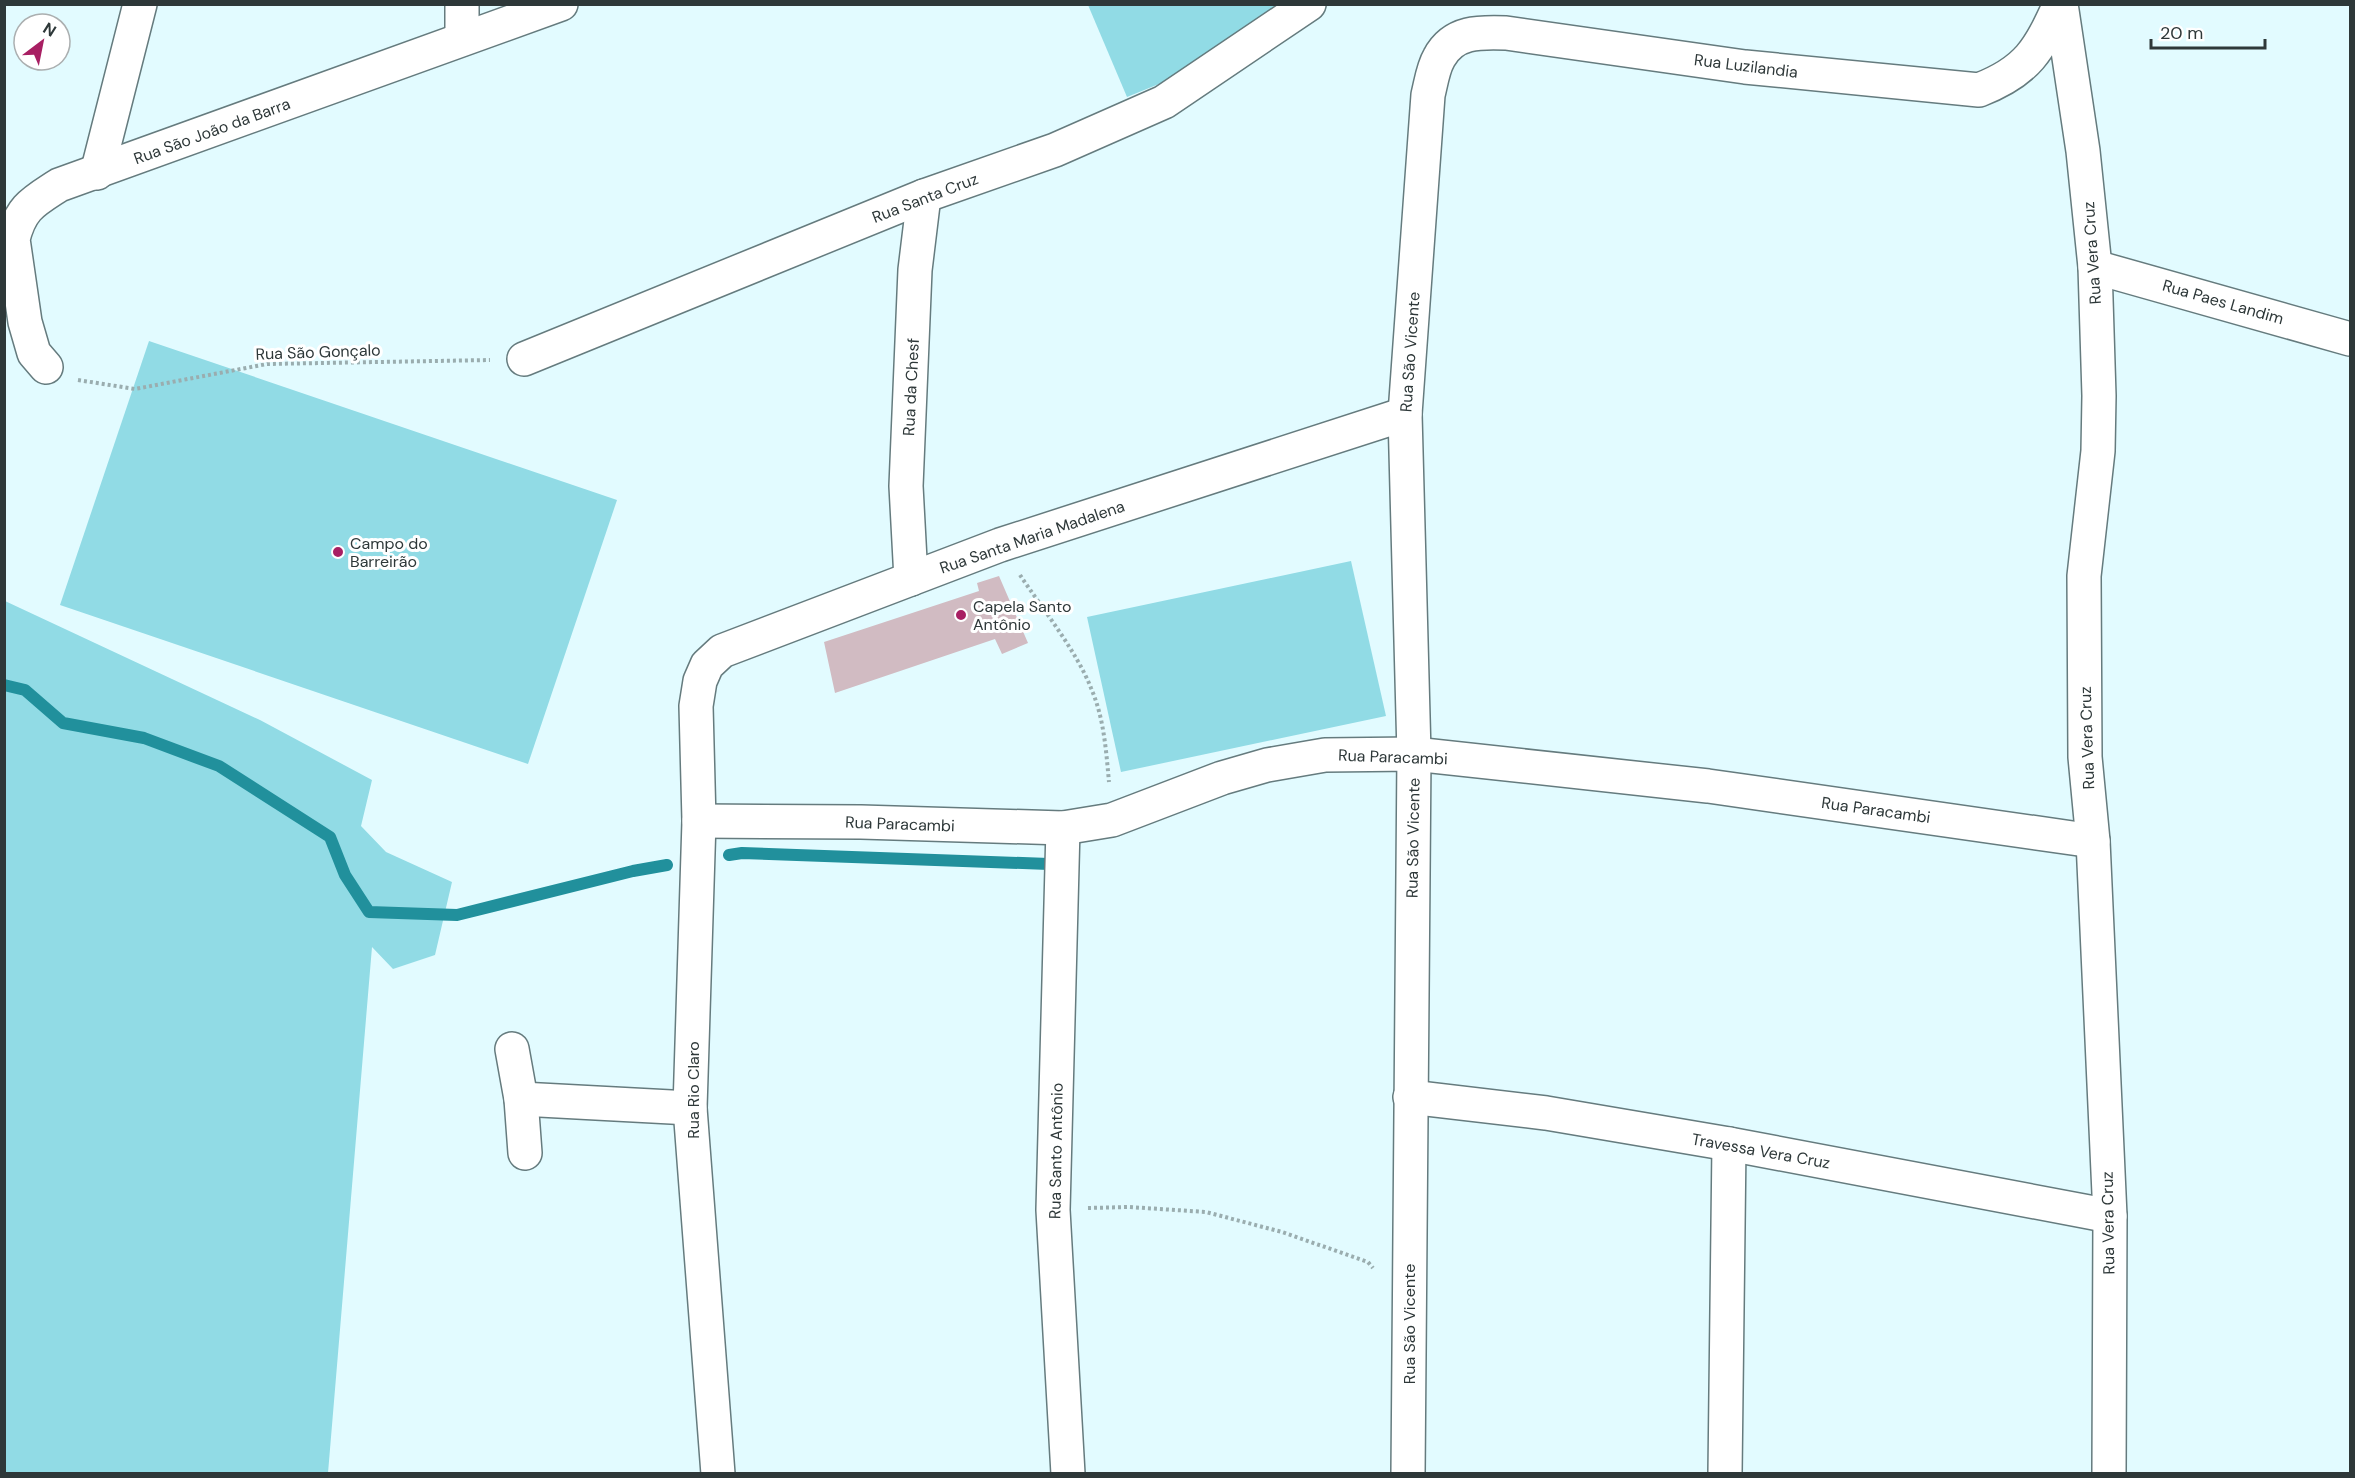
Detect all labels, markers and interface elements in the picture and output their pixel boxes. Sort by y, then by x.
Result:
north arrow [12,12,72,72]
scale bar [2151,12,2265,50]
text: N [39,18,60,42]
text: 20 m [2160,21,2203,45]
street label: Rua Luzilandia [1693,49,1799,83]
street label: Rua São João da Barra [131,93,293,169]
street label: Rua Santa Cruz [869,168,981,228]
street label: Rua Vera Cruz [2078,201,2106,305]
street label: Rua Paes Landim [2160,275,2286,329]
street label: Rua São Vicente [1395,291,1425,413]
street label: Rua da Chesf [898,338,924,436]
street label: Rua São Gonçalo [255,339,381,365]
street label: Rua Santa Maria Madalena [937,495,1127,579]
place label: Campo do Barreirão [350,533,428,572]
marker: Campo do Barreirão [331,545,345,559]
place label: Capela Santo Antônio [973,596,1072,635]
marker: Capela Santo Antônio [954,608,968,622]
street label: Rua Vera Cruz [2075,686,2099,790]
street label: Rua Paracambi [1338,745,1448,769]
street label: Rua São Vicente [1401,778,1425,898]
street label: Rua Paracambi [1820,792,1932,828]
street label: Rua Paracambi [845,812,955,836]
street label: Rua Rio Claro [683,1041,704,1139]
street label: Rua Santo Antônio [1044,1083,1068,1219]
street label: Travessa Vera Cruz [1690,1128,1832,1174]
street label: Rua Vera Cruz [2097,1171,2119,1275]
street label: Rua São Vicente [1399,1264,1420,1384]

